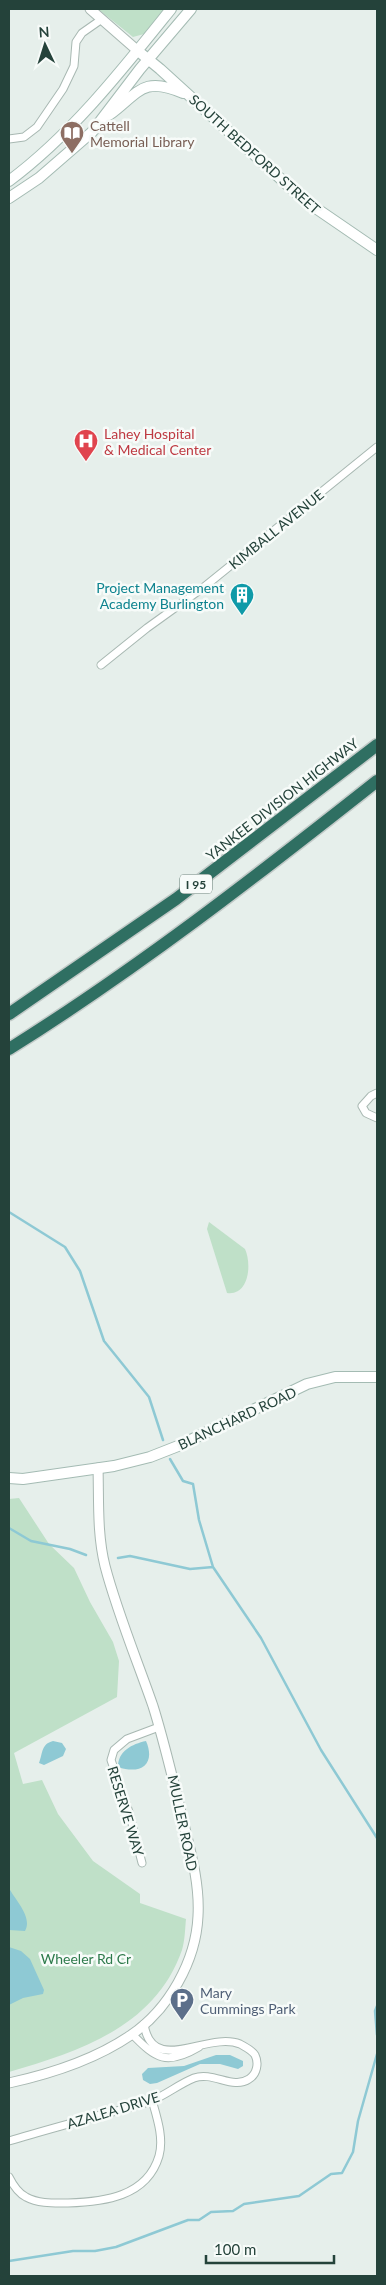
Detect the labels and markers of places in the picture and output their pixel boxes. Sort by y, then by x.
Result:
place label: Cattell Memorial Library [90,117,195,150]
library icon: Cattell Memorial Library [59,120,85,154]
place label: Lahey Hospital & Medical Center [104,425,211,458]
hospital icon: Lahey Hospital & Medical Center [73,428,99,462]
place label: Project Management Academy Burlington [96,579,224,612]
building icon: Project Management Academy Burlington [229,582,255,616]
place label: Mary Cummings Park [200,1984,296,2017]
parking icon: Mary Cummings Park [169,1987,195,2021]

